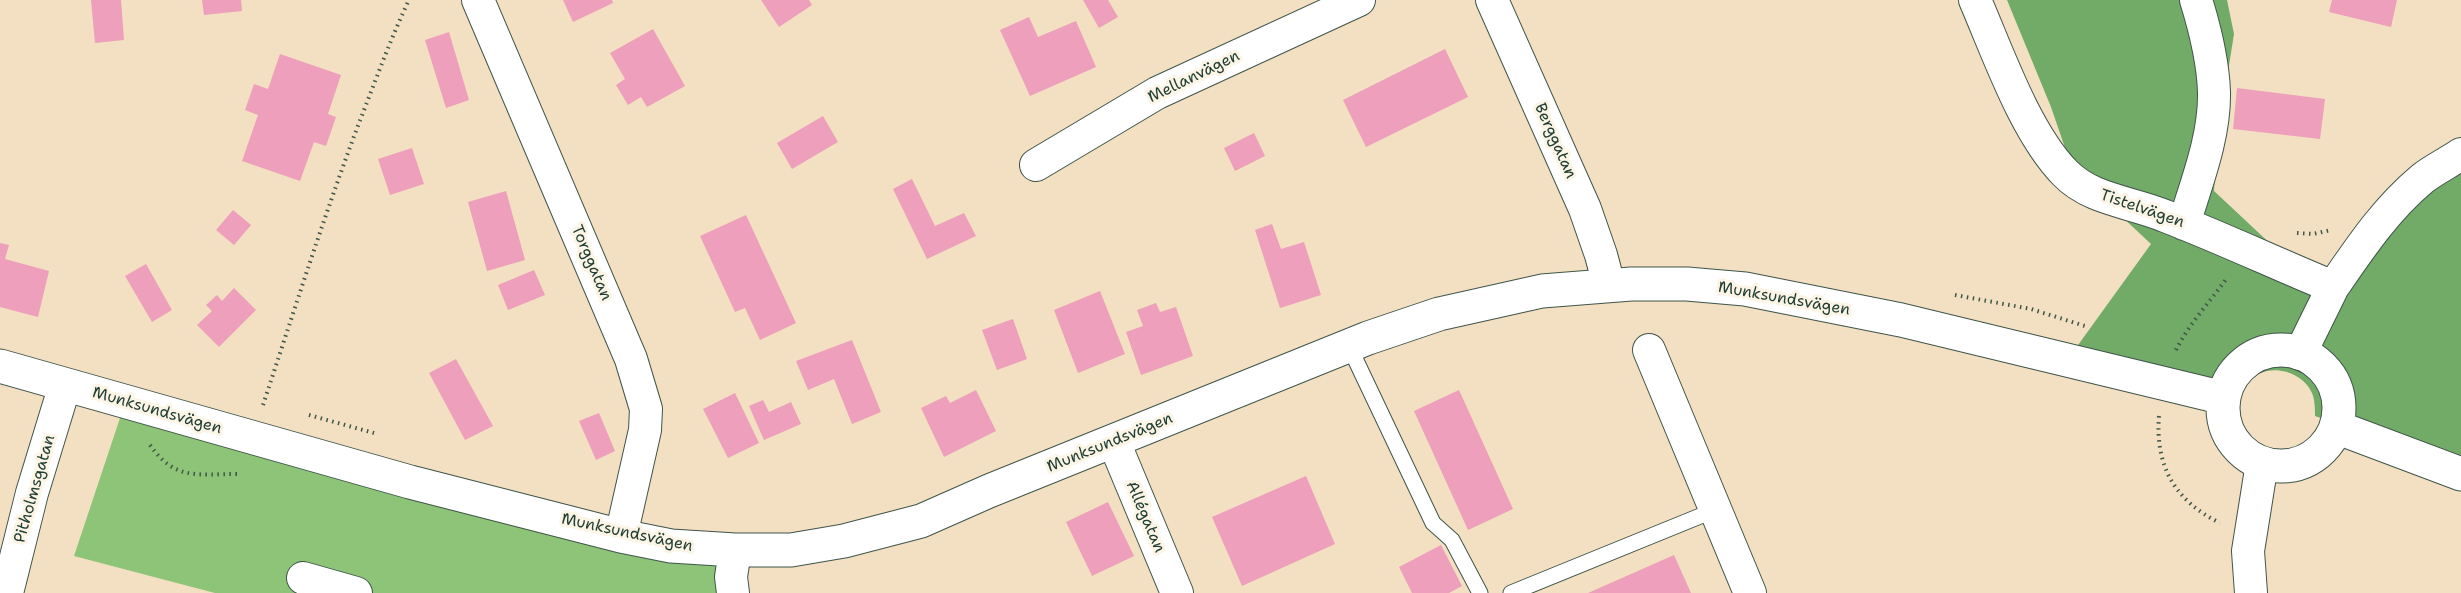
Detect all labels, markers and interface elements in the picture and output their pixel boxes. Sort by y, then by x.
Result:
street label: Mellanvägen [1145,47,1243,107]
street label: Berggatan [1530,100,1580,182]
street label: Tistelvägen [2097,186,2187,232]
street label: Torggatan [567,222,615,304]
street label: Munksundsvägen [1717,278,1851,320]
street label: Munksundsvägen [90,383,224,439]
street label: Munksundsvägen [1044,409,1176,477]
street label: Pitholmsgatan [10,433,60,545]
street label: Allégatan [1121,478,1169,556]
street label: Munksundsvägen [560,510,694,556]

